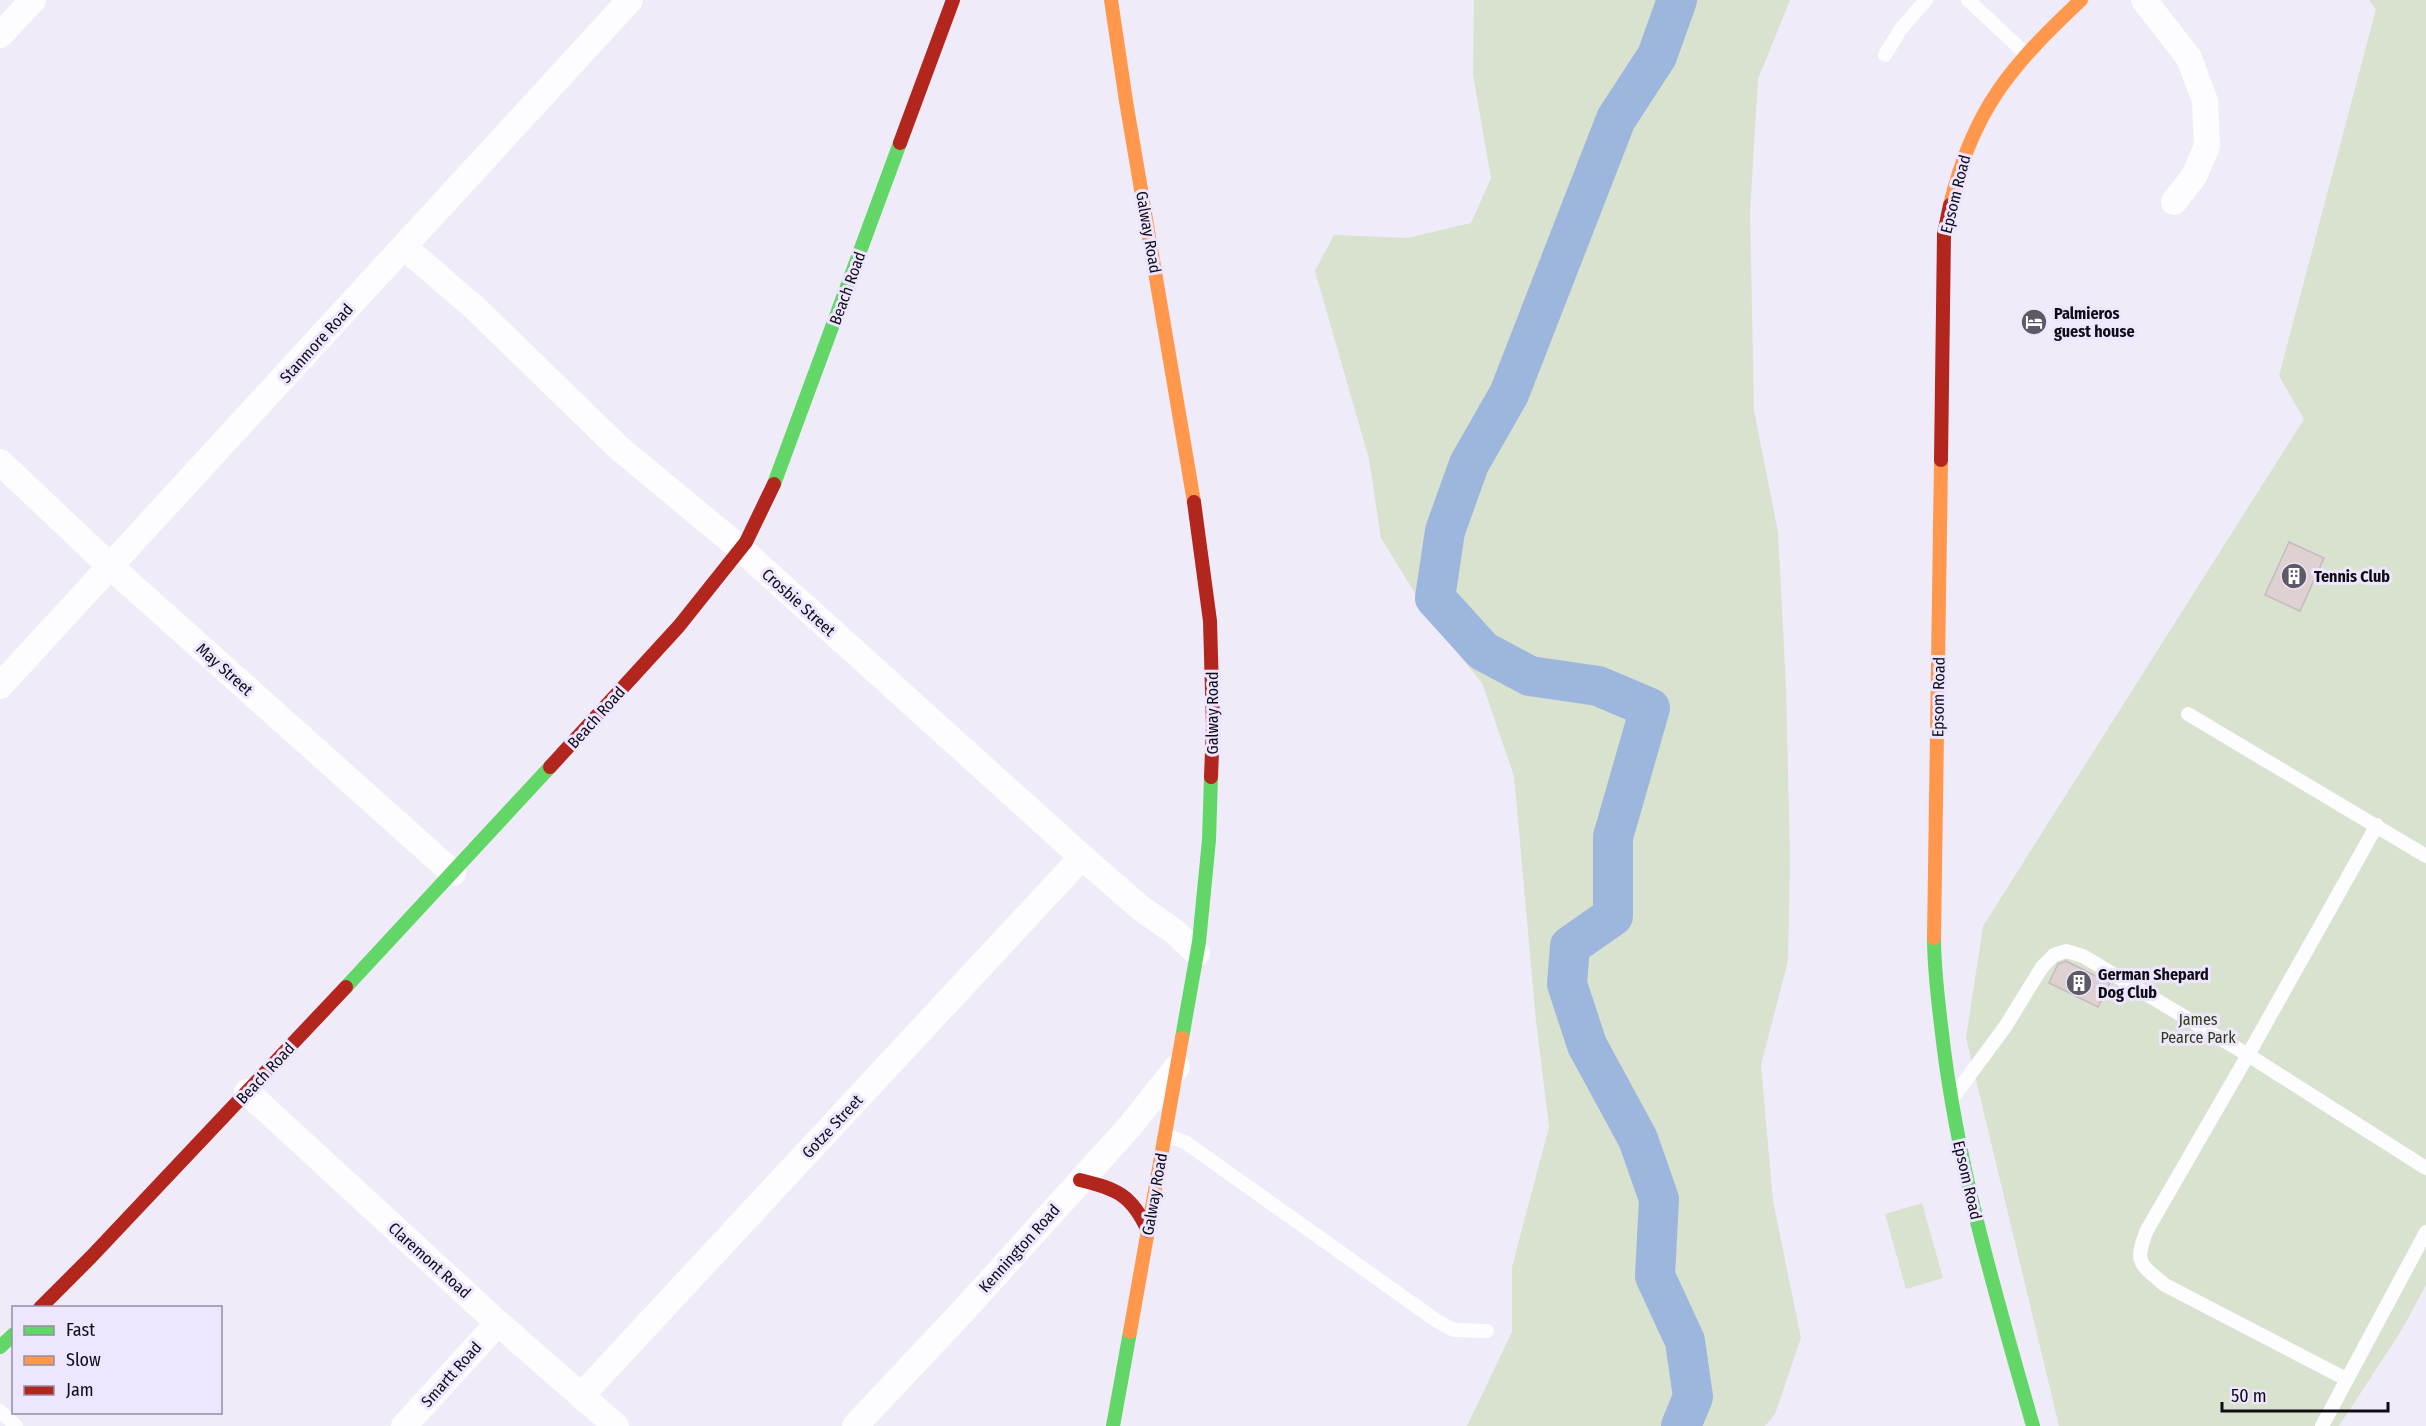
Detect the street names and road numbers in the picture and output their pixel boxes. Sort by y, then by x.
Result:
street label: Epsom Road [1937,153,1974,235]
street label: Galway Road [1132,190,1165,275]
street label: Beach Road [825,249,869,327]
street label: Stanmore Road [276,300,357,387]
street label: Crosbie Street [758,565,840,641]
street label: May Street [193,639,257,700]
street label: Epsom Road [1928,657,1949,737]
street label: Galway Road [1203,671,1222,755]
street label: Beach Road [564,683,629,752]
street label: Beach Road [232,1039,298,1108]
street label: Gotze Street [798,1090,867,1162]
street label: Epsom Road [1949,1139,1986,1221]
street label: Galway Road [1138,1152,1171,1237]
street label: Kennington Road [975,1200,1064,1296]
street label: Claremont Road [385,1218,475,1302]
street label: Smartt Road [417,1338,486,1411]

